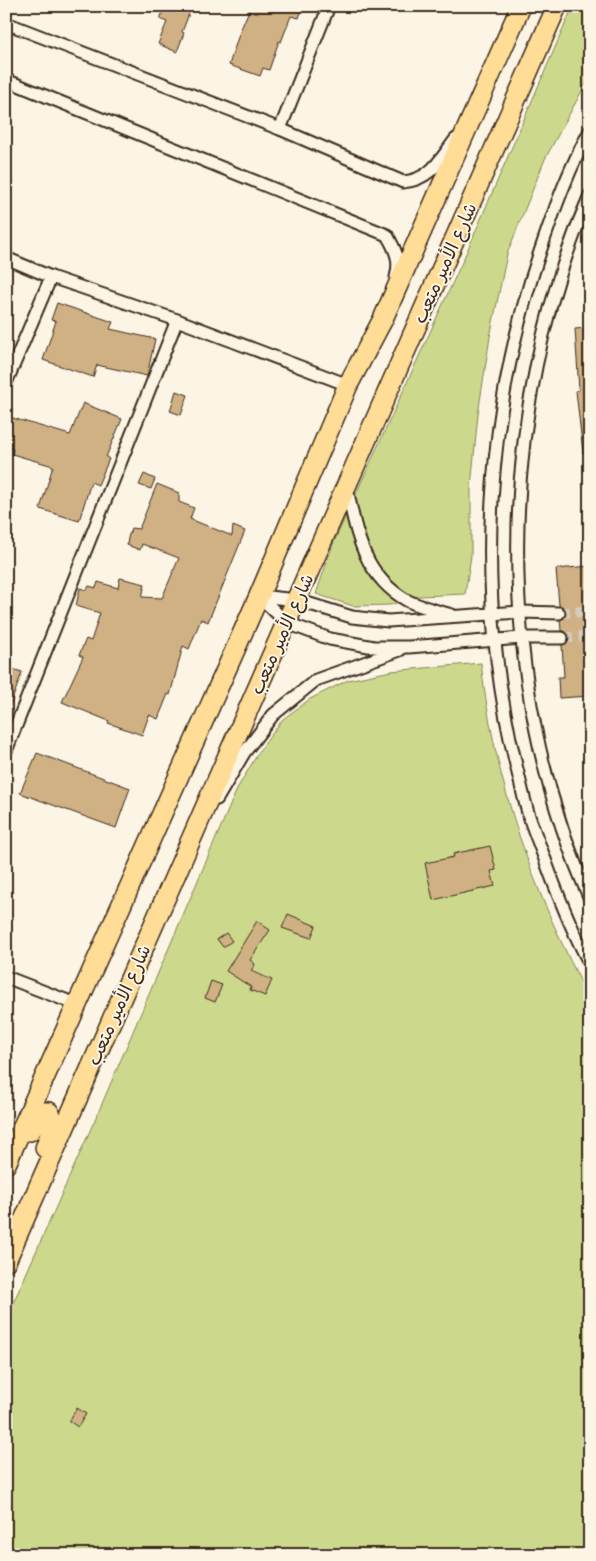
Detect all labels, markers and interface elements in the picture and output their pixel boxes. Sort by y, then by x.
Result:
street label: شارع الأمير متعب [408,199,483,328]
street label: شارع الأمير متعب [245,570,320,699]
street label: شارع الأمير متعب [82,941,157,1070]

